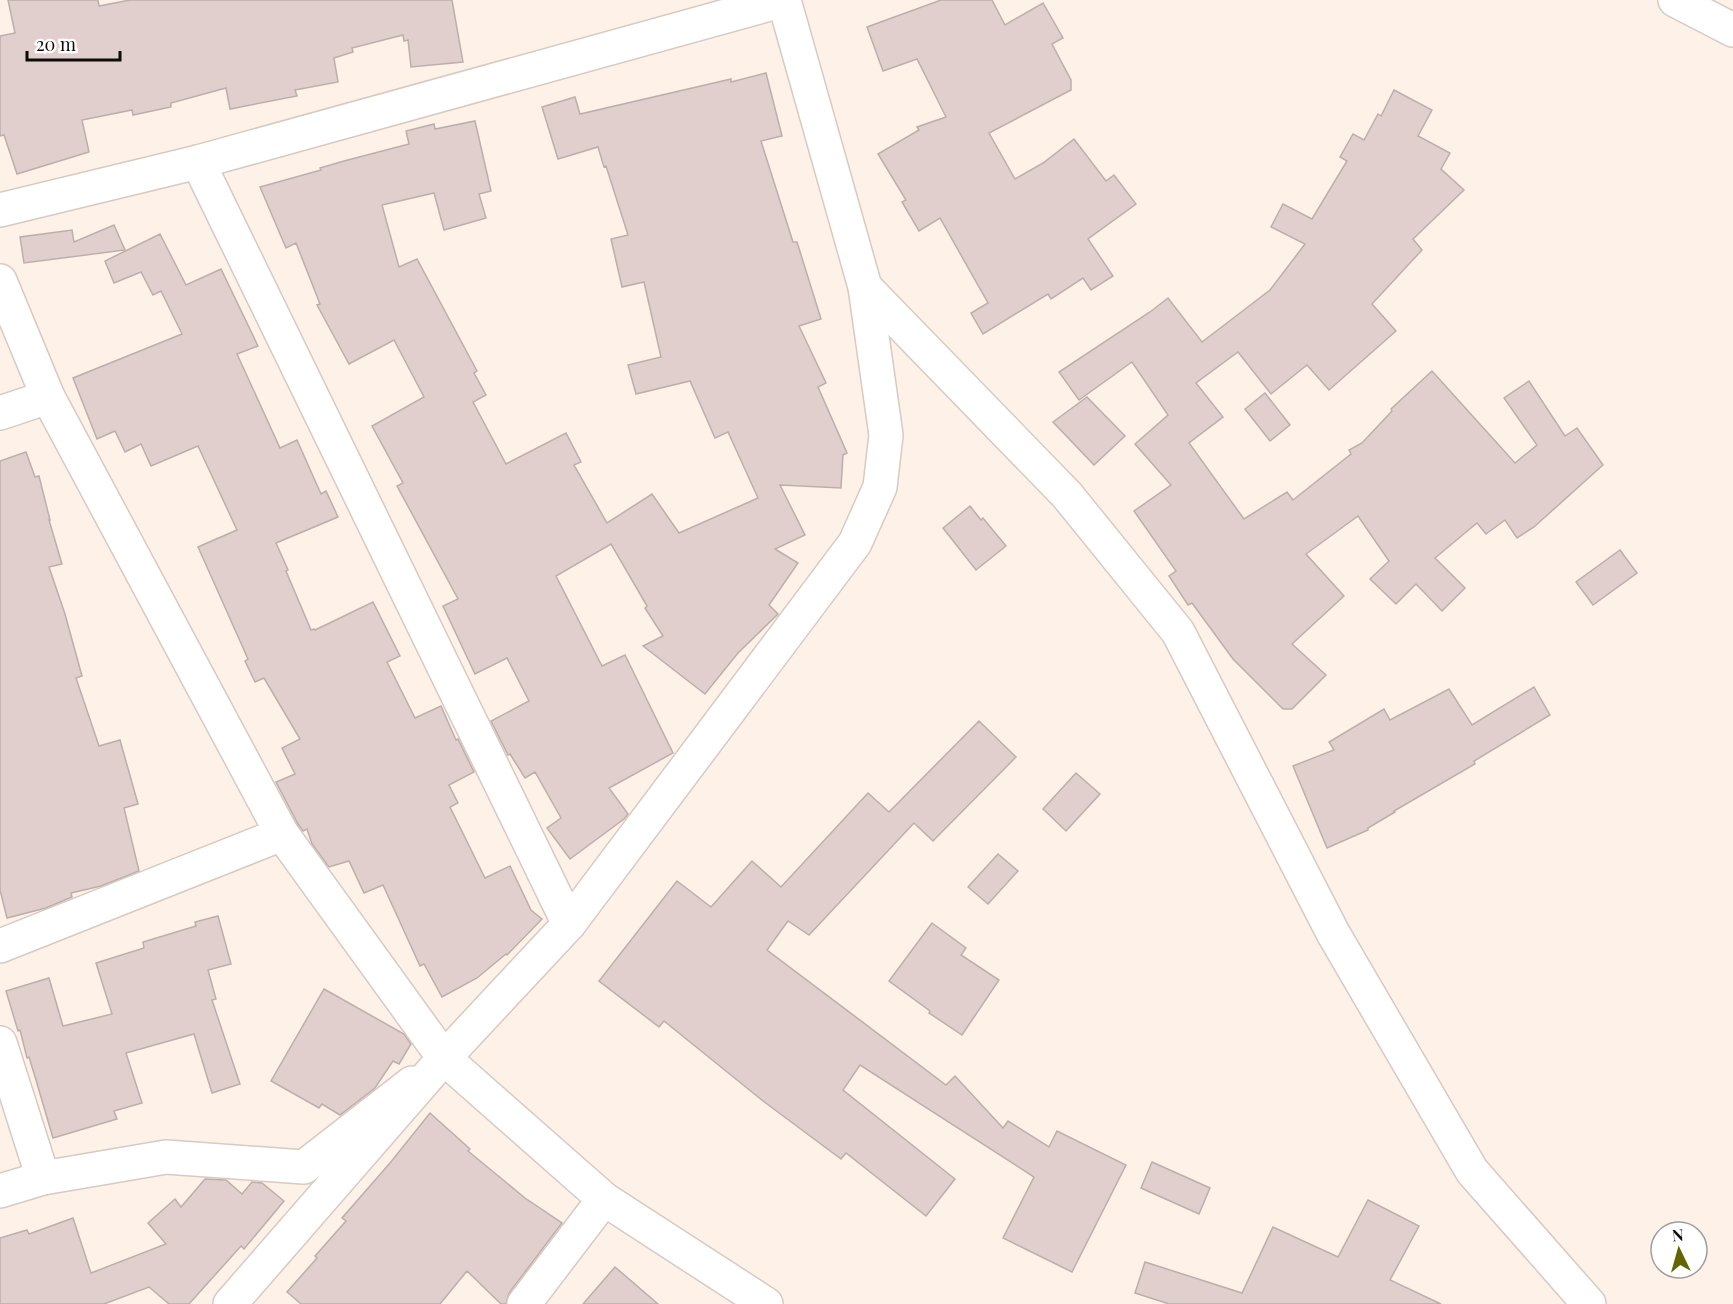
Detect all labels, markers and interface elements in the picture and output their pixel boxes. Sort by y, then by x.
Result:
scale bar [27,24,120,62]
text: 20 m [36,32,76,56]
north arrow [1649,1220,1709,1280]
text: N [1671,1224,1685,1246]

